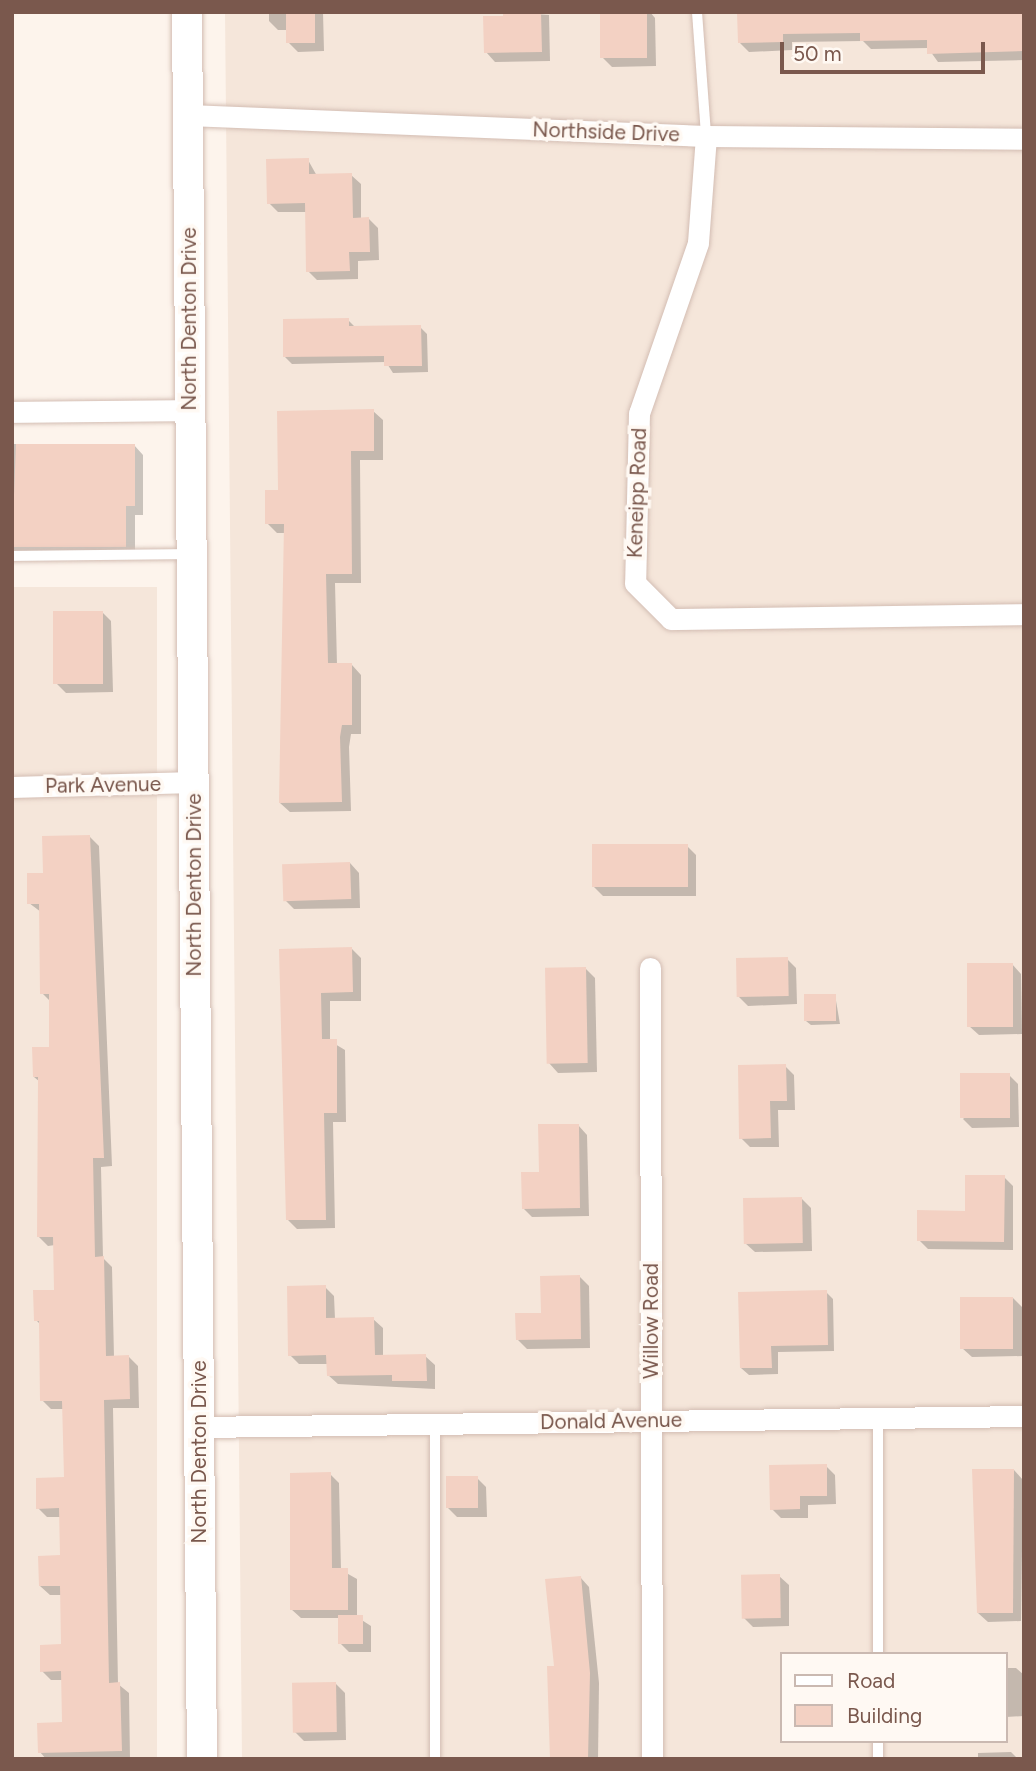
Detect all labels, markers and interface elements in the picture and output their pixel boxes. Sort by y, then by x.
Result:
scale bar [784,28,989,72]
text: 50 m [793,41,842,66]
street label: Northside Drive [532,117,680,147]
street label: North Denton Drive [176,227,202,411]
street label: Keneipp Road [622,427,652,559]
street label: Park Avenue [45,771,161,799]
street label: North Denton Drive [181,793,207,977]
street label: Willow Road [638,1263,664,1379]
street label: North Denton Drive [186,1360,212,1544]
street label: Donald Avenue [540,1407,682,1435]
legend [780,1652,1008,1743]
text: Road [847,1668,895,1693]
text: Building [847,1703,922,1728]

